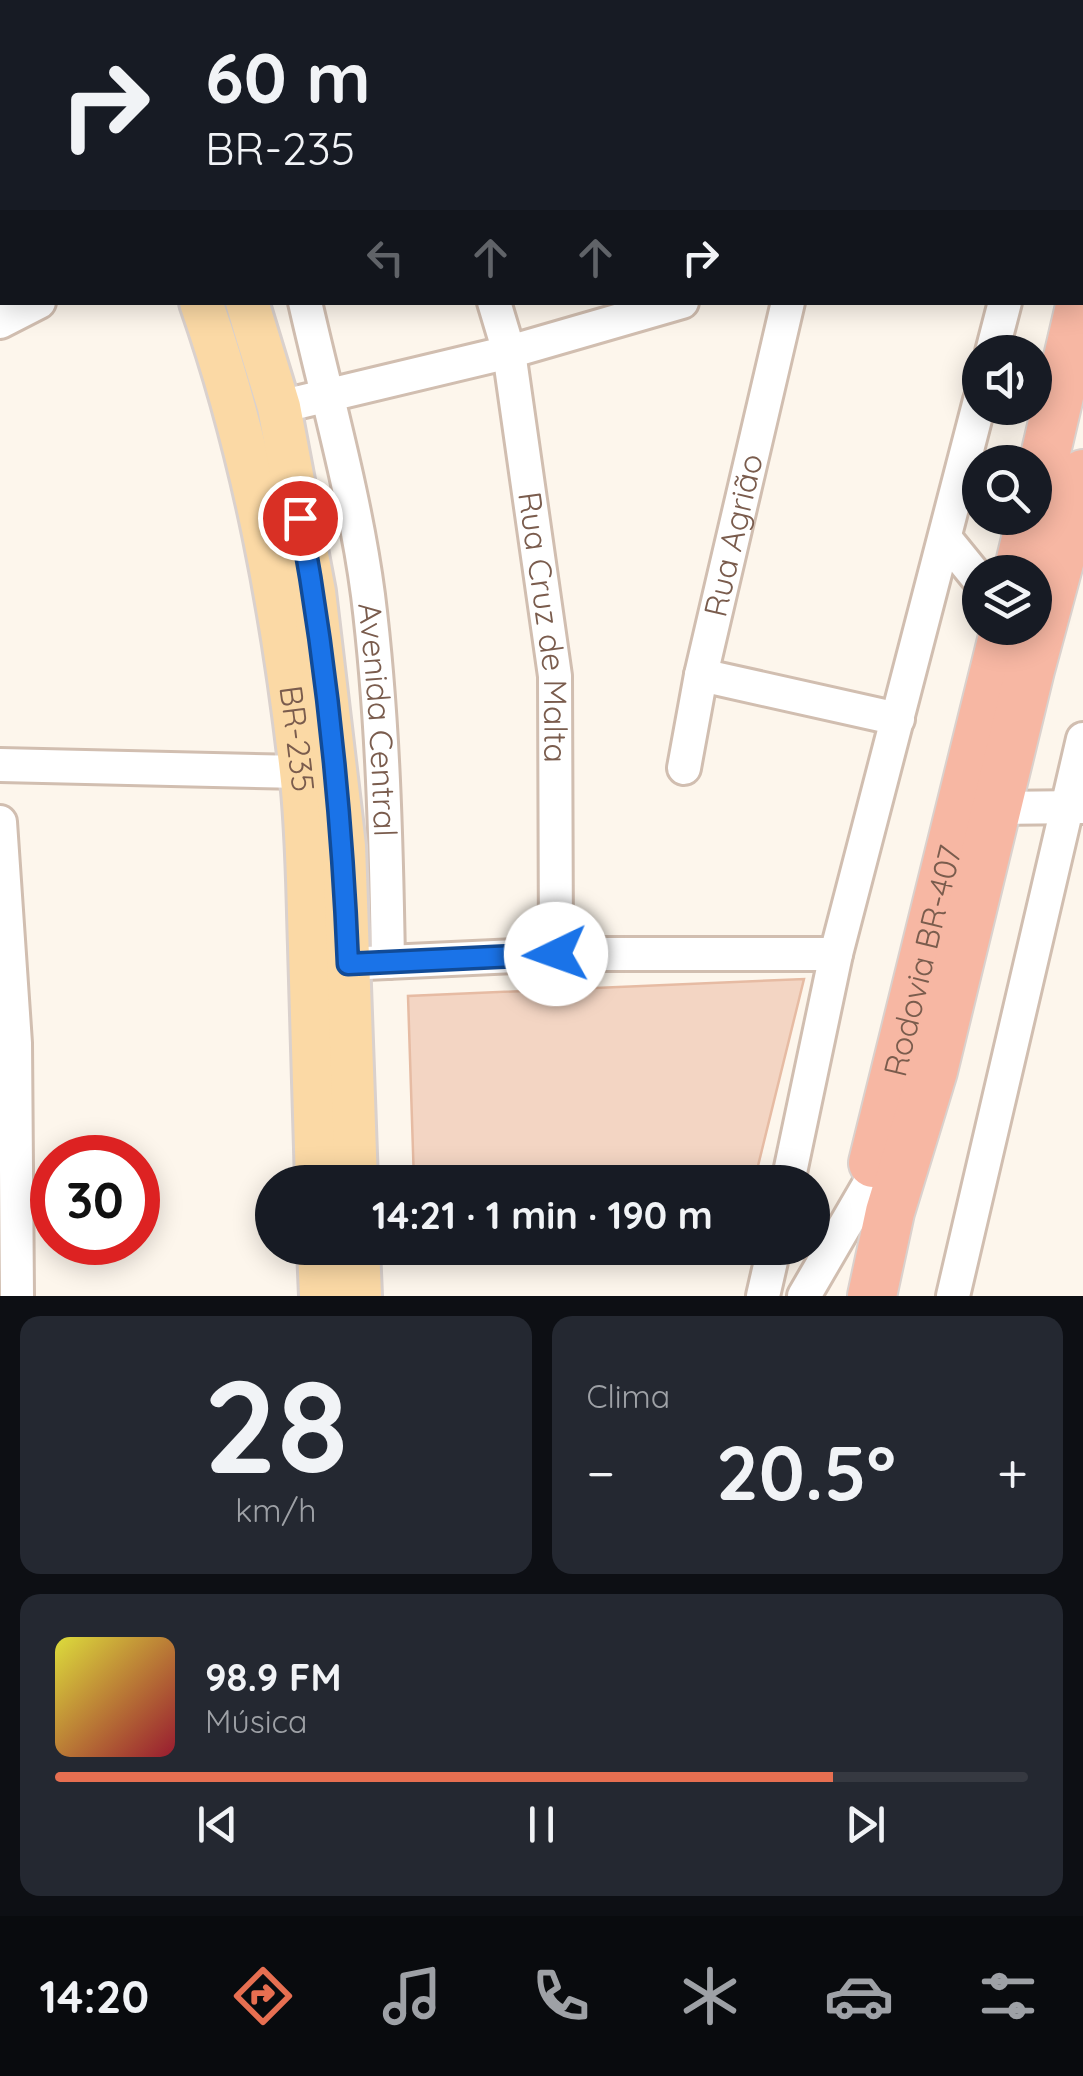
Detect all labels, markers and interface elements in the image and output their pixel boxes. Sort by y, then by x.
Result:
text: 60 m [205,33,371,121]
icon: right [40,40,170,170]
text: BR-235 [205,120,355,176]
icon: left [358,230,413,285]
icon: ahead [463,230,518,285]
icon: ahead [568,230,623,285]
icon: right [673,230,728,285]
map controls [962,335,1052,645]
button: sound [962,335,1052,425]
button: search [962,445,1052,535]
street label: Rua Agrião [694,450,771,620]
pin [258,476,343,561]
street label: Rua Cruz de Malta [510,489,576,763]
icon: arrive [273,491,328,546]
button: layers [962,555,1052,645]
street label: Avenida Central [350,600,406,837]
street label: BR-235 [271,683,324,794]
street label: Rodovia BR-407 [874,841,970,1080]
position arrow [504,902,608,1006]
speed limit sign: 30 [30,1135,160,1265]
text: 14:21 · 1 min · 190 m [372,1191,713,1239]
text: 28 [203,1343,348,1506]
text: Clima [587,1376,670,1416]
text: 20.5° [716,1425,896,1519]
text: − [587,1438,615,1507]
text: + [997,1438,1028,1507]
text: km/h [235,1490,316,1530]
text: 98.9 FM [205,1653,342,1701]
text: Música [205,1701,308,1741]
icon: previous [190,1797,245,1852]
icon: pause [514,1797,569,1852]
icon: next [838,1797,893,1852]
icon: directions [228,1961,298,2031]
icon: music [377,1961,447,2031]
icon: phone [526,1961,596,2031]
icon: climate [675,1961,745,2031]
icon: car [824,1961,894,2031]
icon: filters [973,1961,1043,2031]
text: 14:20 [40,1968,149,2024]

